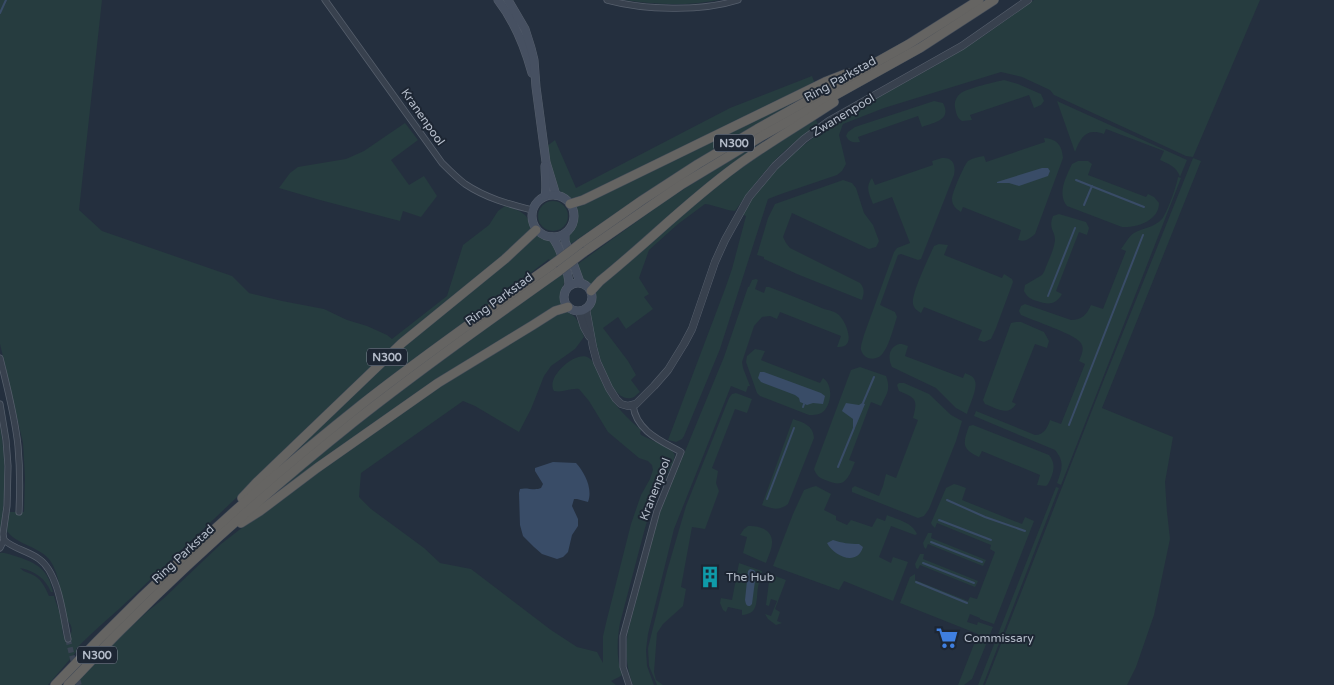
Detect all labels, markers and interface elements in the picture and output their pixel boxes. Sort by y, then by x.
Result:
street label: Ring Parkstad [802,54,878,104]
street label: Kranenpool [398,86,448,148]
street label: Zwanenpool [809,91,877,139]
road number: N300 [714,134,754,152]
street label: Ring Parkstad [463,270,535,328]
road number: N300 [367,348,407,366]
street label: Kranenpool [637,456,673,522]
street label: Ring Parkstad [149,522,217,586]
building icon: The Hub [697,564,723,590]
place label: The Hub [726,570,774,584]
supermarket icon: Commissary [934,625,960,651]
place label: Commissary [964,631,1034,645]
road number: N300 [77,646,117,664]

